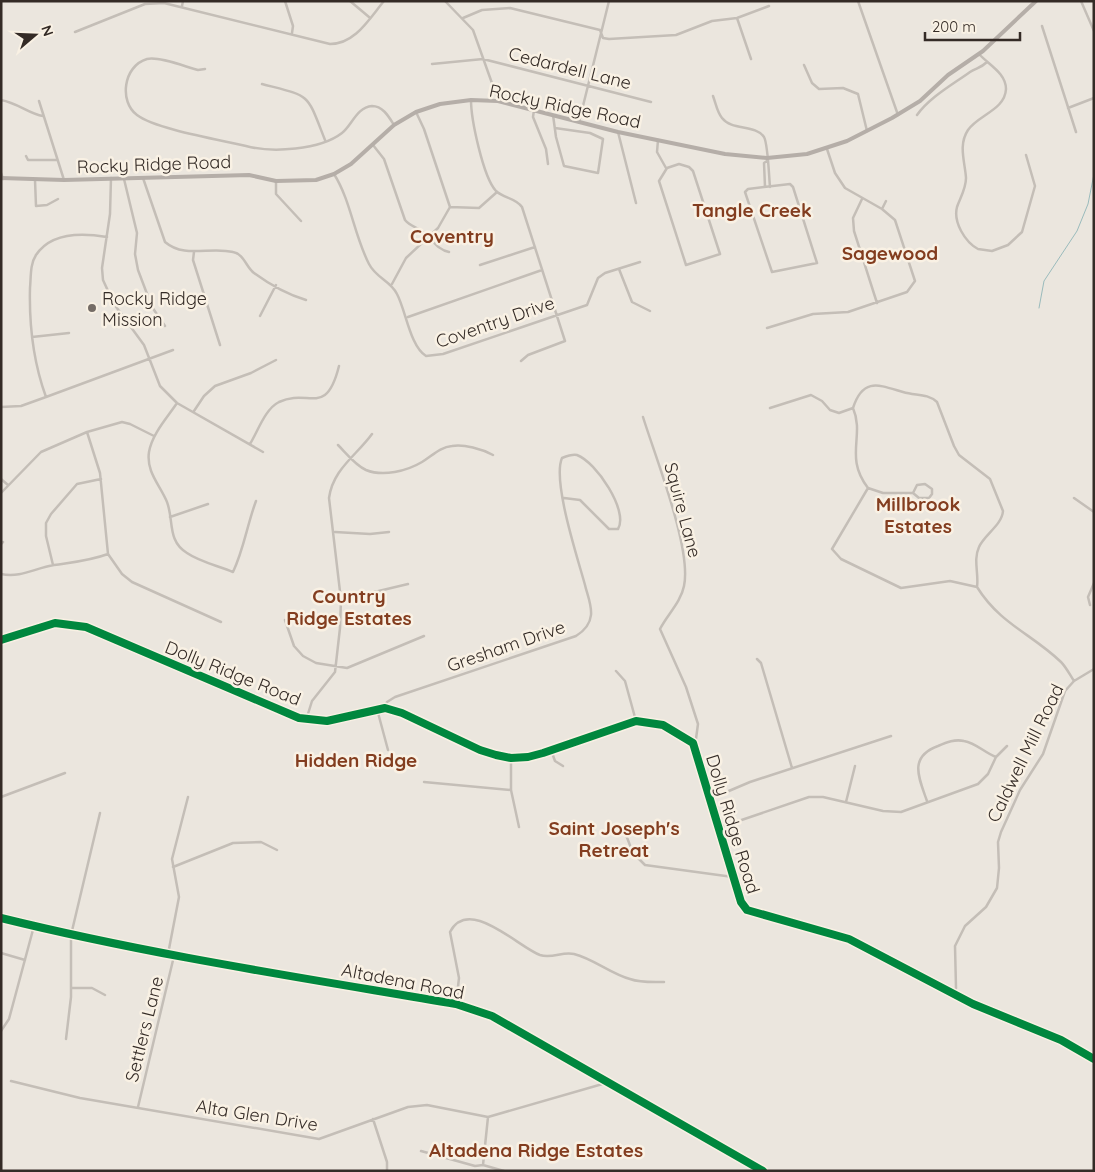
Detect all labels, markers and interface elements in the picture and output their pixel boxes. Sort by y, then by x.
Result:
north arrow [10,10,60,60]
scale bar [925,10,1020,42]
text: 200 m [932,17,976,36]
text: N [37,23,57,39]
street label: Cedardell Lane [506,42,634,94]
street label: Rocky Ridge Road [487,79,643,133]
street label: Rocky Ridge Road [76,150,232,178]
district label: Tangle Creek [692,198,812,222]
district label: Coventry [410,224,494,248]
district label: Sagewood [842,241,938,265]
place label: Rocky Ridge Mission [102,287,207,331]
street label: Coventry Drive [433,291,557,353]
marker: Rocky Ridge Mission [86,302,98,314]
street label: Squire Lane [659,460,707,560]
district label: Millbrook Estates [876,492,960,538]
district label: Country Ridge Estates [286,584,412,630]
street label: Gresham Drive [444,615,568,677]
street label: Dolly Ridge Road [162,635,304,711]
street label: Caldwell Mill Road [982,680,1068,826]
district label: Hidden Ridge [295,748,417,772]
street label: Dolly Ridge Road [701,752,765,896]
district label: Saint Joseph's Retreat [548,816,680,862]
street label: Altadena Road [340,958,466,1004]
street label: Settlers Lane [120,974,168,1084]
street label: Alta Glen Drive [194,1094,320,1136]
district label: Altadena Ridge Estates [429,1138,643,1162]

